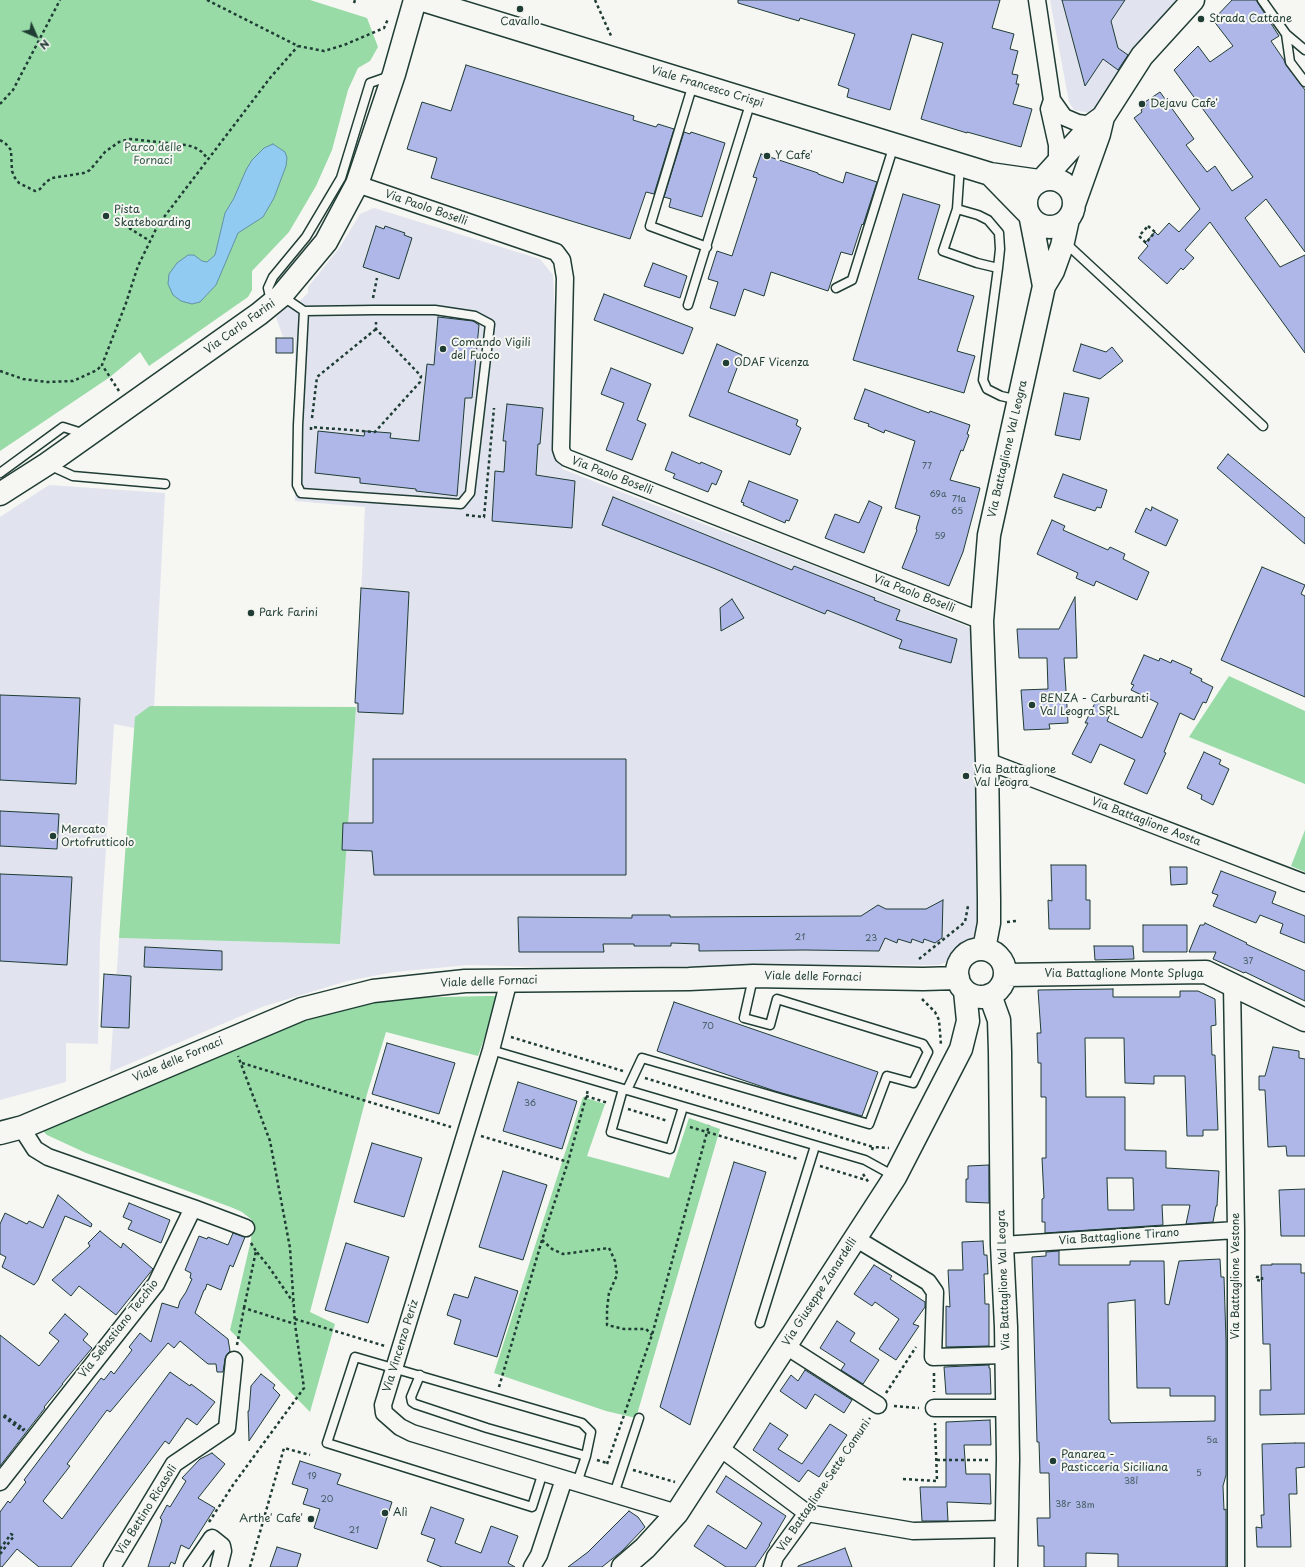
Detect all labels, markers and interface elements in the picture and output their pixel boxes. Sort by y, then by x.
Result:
marker: Cavallo [515,4,525,14]
place label: Strada Cattane [1209,12,1292,26]
marker: Strada Cattane [1196,14,1206,24]
place label: Cavallo [500,15,540,29]
north arrow [16,16,56,56]
text: N [36,36,54,54]
street label: Viale Francesco Crispi [649,64,765,110]
place label: Dejavu Cafe' [1150,97,1218,111]
marker: Dejavu Cafe' [1137,99,1147,109]
park label: Parco delle Fornaci [124,141,182,167]
place label: Y Cafe' [775,149,813,163]
marker: Y Cafe' [762,151,772,161]
street label: Via Paolo Boselli [383,188,469,228]
place label: Pista Skateboarding [114,203,191,229]
marker: Pista Skateboarding [101,211,111,221]
street label: Via Carlo Farini [202,297,278,357]
place label: Comando Vigili del Fuoco [451,336,531,362]
marker: Comando Vigili del Fuoco [438,344,448,354]
place label: ODAF Vicenza [734,356,809,370]
marker: ODAF Vicenza [721,358,731,368]
street label: Via Battaglione Val Leogra [986,379,1030,519]
street label: Via Paolo Boselli [569,454,655,498]
house number: 77 [922,462,932,472]
house number: 69a [930,490,946,500]
house number: 71a [952,495,966,505]
house number: 65 [951,507,963,517]
house number: 59 [934,532,946,542]
street label: Via Paolo Boselli [871,572,957,616]
place label: Park Farini [259,606,318,620]
marker: Park Farini [246,608,256,618]
place label: BENZA - Carburanti Val Leogra SRL [1040,692,1149,718]
marker: BENZA - Carburanti Val Leogra SRL [1027,700,1037,710]
place label: Via Battaglione Val Leogra [974,763,1056,789]
marker: Via Battaglione Val Leogra [961,771,971,781]
street label: Via Battaglione Aosta [1089,795,1203,849]
place label: Mercato Ortofrutticolo [61,823,134,849]
marker: Mercato Ortofrutticolo [48,831,58,841]
house number: 21 [795,933,805,943]
house number: 23 [865,934,877,944]
house number: 37 [1243,957,1253,967]
street label: Via Battaglione Monte Spluga [1044,967,1204,981]
street label: Viale delle Fornaci [764,970,862,984]
street label: Viale delle Fornaci [440,974,538,990]
house number: 70 [702,1022,714,1032]
street label: Viale delle Fornaci [131,1035,225,1085]
house number: 36 [524,1099,536,1109]
street label: Via Battaglione Val Leogra [995,1209,1013,1351]
street label: Via Battaglione Vestone [1229,1212,1243,1340]
street label: Via Battaglione Tirano [1058,1226,1180,1248]
street label: Via Giuseppe Zanardelli [780,1235,860,1349]
street label: Via Sebastiano Tecchio [77,1277,161,1381]
street label: Via Vincenzo Periz [381,1298,421,1394]
street label: Via Battaglione Sette Comuni [775,1417,873,1555]
house number: 5a [1206,1436,1218,1446]
place label: Panarea - Pasticceria Siciliana [1061,1448,1168,1474]
marker: Panarea - Pasticceria Siciliana [1048,1456,1058,1466]
street label: Via Bettino Ricasoli [114,1463,180,1557]
house number: 5 [1196,1469,1202,1479]
house number: 19 [307,1472,317,1482]
house number: 38l [1124,1477,1138,1487]
house number: 20 [321,1495,333,1505]
house number: 38r [1055,1500,1071,1510]
house number: 38m [1075,1501,1095,1511]
place label: Alì [393,1506,408,1520]
marker: Alì [380,1508,390,1518]
place label: Arthe' Cafe' [239,1512,303,1526]
marker: Arthe' Cafe' [306,1514,316,1524]
house number: 21 [349,1526,359,1536]

